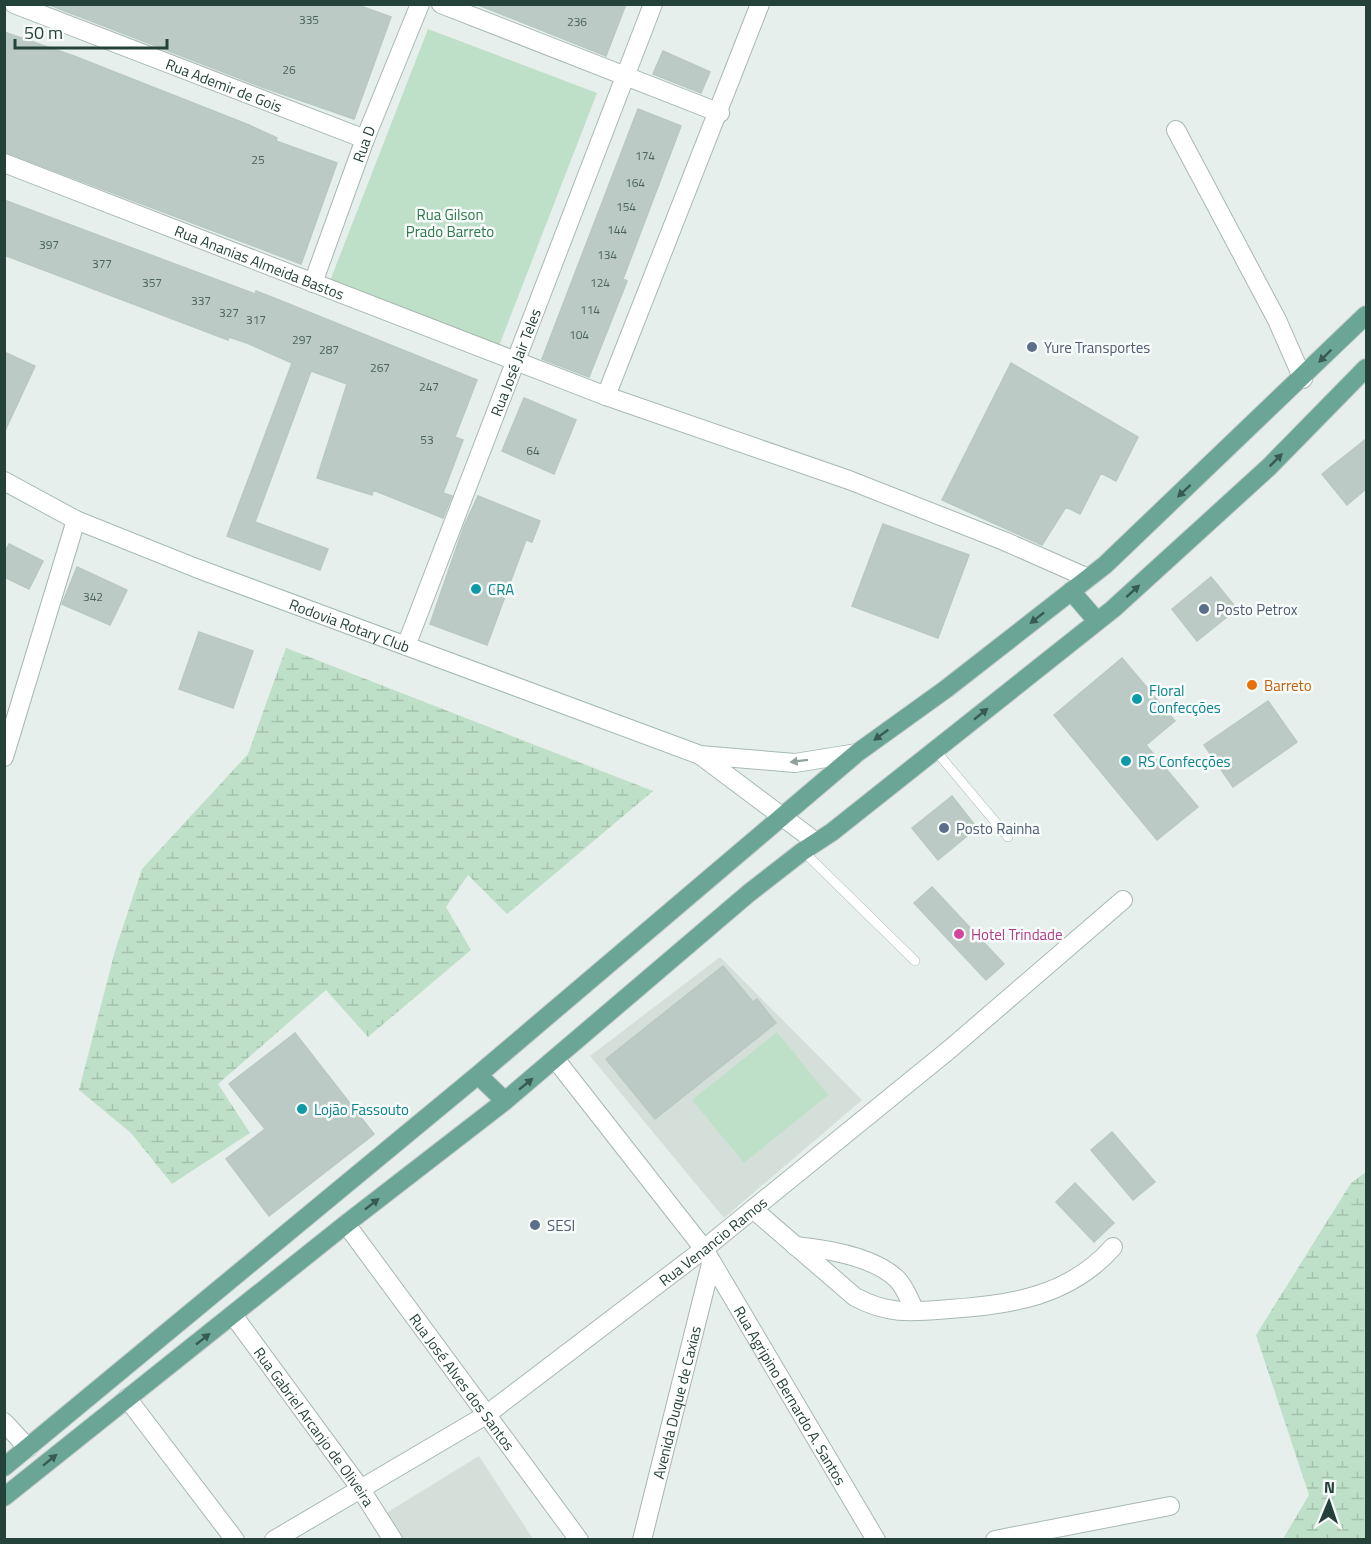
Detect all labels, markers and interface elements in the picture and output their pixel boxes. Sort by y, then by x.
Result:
house number: 335 [299,10,319,29]
scale bar [15,12,166,50]
house number: 236 [567,12,587,31]
text: 50 m [24,19,63,46]
street label: Rua Ademir de Gois [162,52,286,118]
house number: 26 [282,60,296,79]
street label: Rua D [346,122,381,165]
house number: 174 [635,146,655,165]
house number: 25 [251,150,265,169]
house number: 164 [625,173,645,192]
house number: 154 [616,197,636,216]
park label: Rua Gilson Prado Barreto [406,203,494,243]
street label: Rua Ananias Almeida Bastos [171,219,348,305]
house number: 144 [607,220,627,239]
house number: 397 [39,235,59,254]
house number: 134 [597,245,617,264]
house number: 377 [92,254,112,273]
house number: 357 [142,273,162,292]
house number: 124 [590,273,610,292]
house number: 337 [191,291,211,310]
house number: 114 [580,300,600,319]
house number: 327 [219,303,239,322]
street label: Rua José Jair Teles [484,305,546,420]
house number: 317 [246,310,266,329]
house number: 104 [569,325,589,344]
house number: 297 [292,330,312,349]
place label: Yure Transportes [1044,336,1150,359]
house number: 287 [319,340,339,359]
marker: Yure Transportes [1025,340,1039,354]
one-way arrow [1319,349,1333,363]
house number: 267 [370,358,390,377]
house number: 247 [419,377,439,396]
house number: 53 [420,430,434,449]
house number: 64 [526,441,540,460]
one-way arrow [1269,453,1283,467]
one-way arrow [1177,484,1192,497]
place label: CRA [488,578,514,601]
marker: CRA [469,582,483,596]
one-way arrow [1125,584,1140,598]
house number: 342 [83,587,103,606]
street label: Rodovia Rotary Club [286,592,413,658]
place label: Posto Petrox [1216,598,1298,621]
marker: Posto Petrox [1197,602,1211,616]
one-way arrow [1029,611,1044,623]
place label: Barreto [1264,674,1312,697]
marker: Barreto [1245,678,1259,692]
place label: Floral Confecções [1149,679,1221,719]
marker: Floral Confecções [1130,692,1144,706]
one-way arrow [973,708,988,720]
one-way arrow [874,729,889,741]
place label: RS Confecções [1138,750,1230,773]
marker: RS Confecções [1119,754,1133,768]
one-way arrow [789,756,808,766]
place label: Posto Rainha [956,817,1040,840]
marker: Posto Rainha [937,821,951,835]
place label: Hotel Trindade [971,923,1063,946]
marker: Hotel Trindade [952,927,966,941]
one-way arrow [518,1078,534,1091]
place label: Lojão Fassouto [314,1098,409,1121]
marker: Lojão Fassouto [295,1102,309,1116]
street label: Rua Venancio Ramos [654,1191,772,1291]
one-way arrow [363,1198,379,1210]
place label: SESI [547,1214,575,1237]
marker: SESI [528,1218,542,1232]
street label: Rua Agripino Bernardo A. Santos [729,1301,852,1489]
street label: Rua José Alves dos Santos [404,1308,521,1455]
street label: Avenida Duque de Caxias [646,1323,707,1481]
one-way arrow [195,1332,211,1345]
street label: Rua Gabriel Arcanjo de Oliveira [248,1342,380,1511]
one-way arrow [42,1453,58,1466]
north arrow [1299,1472,1359,1532]
text: N [1324,1475,1335,1499]

